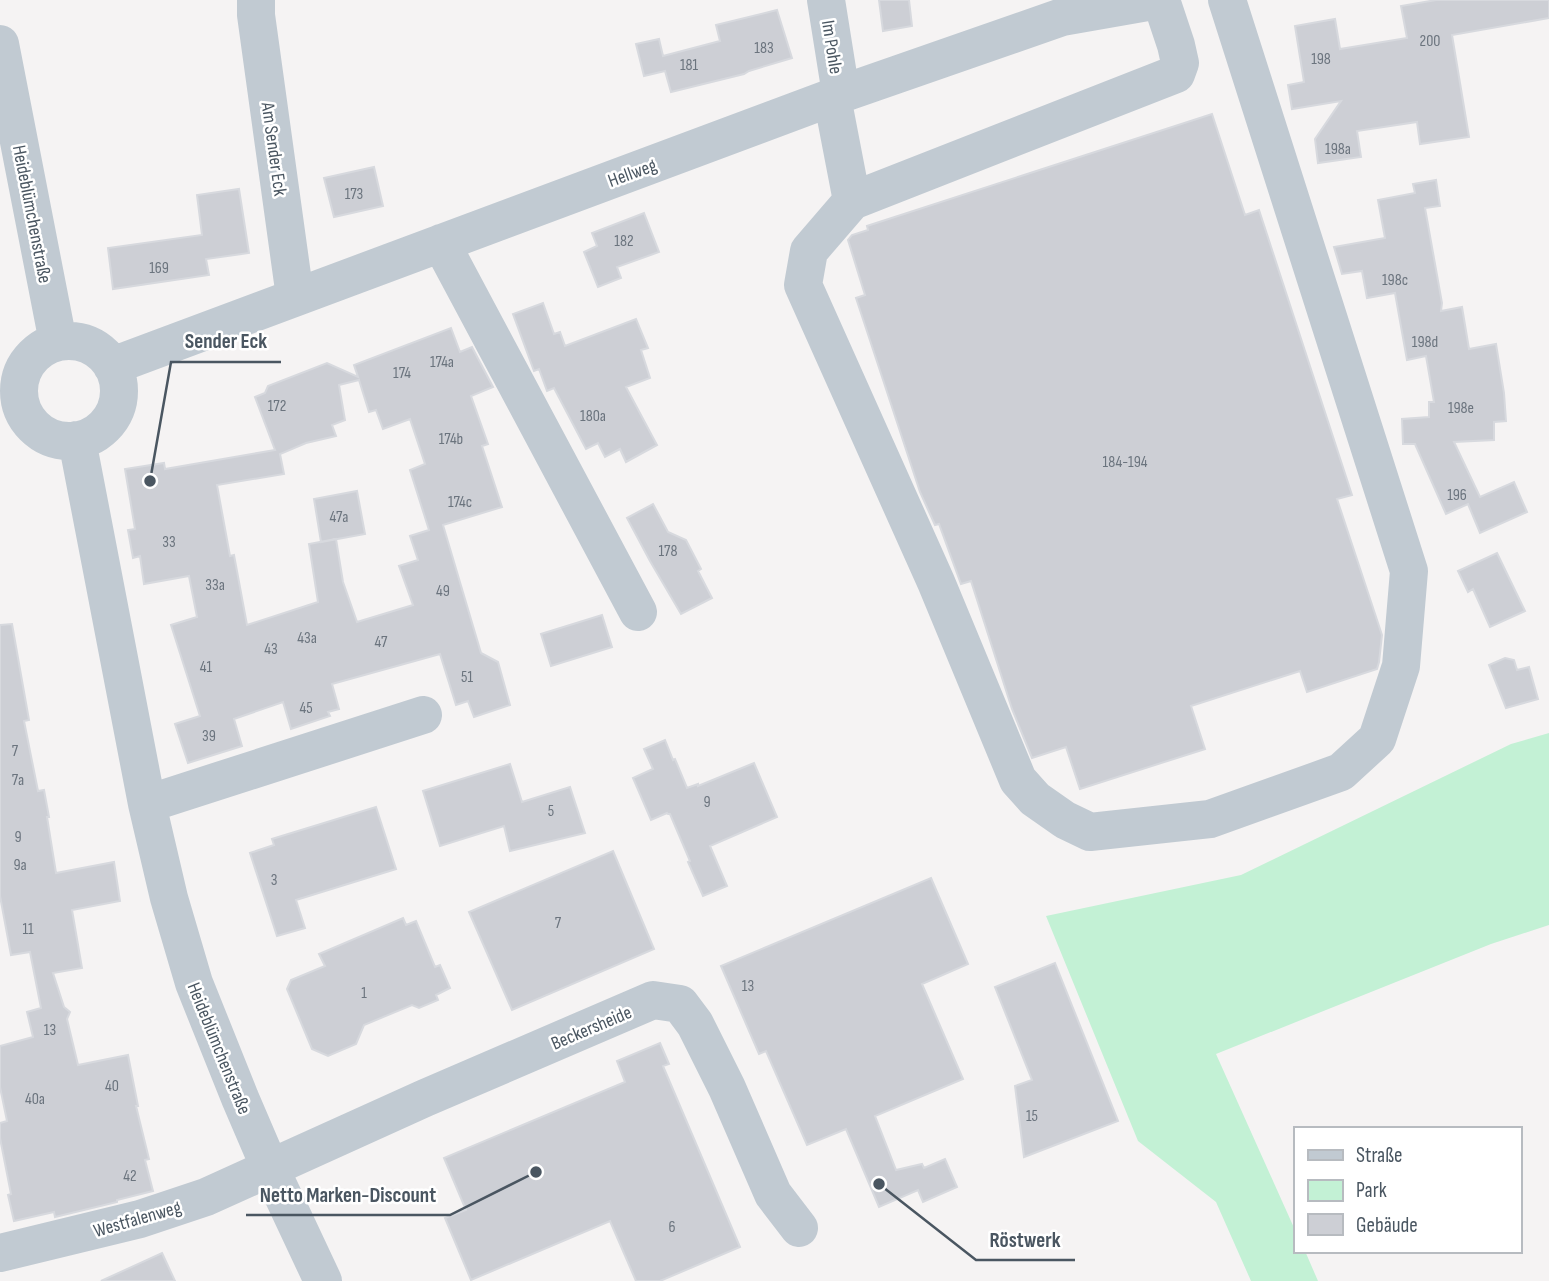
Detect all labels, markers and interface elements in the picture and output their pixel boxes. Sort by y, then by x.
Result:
street label: Im Pohle [816,19,847,76]
house number: 200 [1420,32,1440,51]
house number: 183 [754,39,774,58]
house number: 198 [1311,50,1331,69]
house number: 181 [680,56,698,75]
street label: Am Sender Eck [255,100,292,198]
house number: 198a [1325,140,1351,159]
street label: Heideblümchenstraße [7,143,56,285]
street label: Hellweg [605,154,660,193]
house number: 173 [345,185,363,204]
house number: 182 [614,232,634,251]
house number: 169 [149,259,169,278]
house number: 198c [1382,271,1408,290]
callout: Sender Eck [171,320,281,362]
text: Sender Eck [185,329,267,354]
house number: 198d [1412,333,1438,352]
house number: 174a [430,353,454,372]
house number: 174 [393,364,411,383]
house number: 172 [268,397,286,416]
house number: 198e [1448,399,1474,418]
house number: 180a [580,407,606,426]
house number: 174b [439,430,463,449]
house number: 184-194 [1103,453,1148,472]
house number: 196 [1447,486,1467,505]
house number: 174c [448,493,472,512]
house number: 47a [330,508,348,527]
house number: 33 [162,533,176,552]
house number: 178 [659,542,677,561]
house number: 33a [205,576,225,595]
house number: 49 [436,582,450,601]
house number: 43a [297,629,317,648]
house number: 47 [375,633,388,652]
house number: 43 [264,640,278,659]
house number: 41 [200,658,213,677]
house number: 51 [461,668,473,687]
house number: 45 [299,699,313,718]
house number: 39 [202,727,216,746]
house number: 7 [12,742,19,761]
house number: 7a [12,771,24,790]
house number: 9 [703,793,711,812]
house number: 5 [548,802,554,821]
house number: 9 [14,828,22,847]
house number: 9a [13,856,27,875]
house number: 3 [271,871,277,890]
house number: 7 [555,914,562,933]
house number: 11 [22,920,34,939]
house number: 13 [742,977,754,996]
street label: Heideblümchenstraße [182,979,256,1118]
house number: 1 [361,984,367,1003]
street label: Beckersheide [548,1001,635,1056]
house number: 13 [44,1021,56,1040]
house number: 40 [105,1077,119,1096]
house number: 40a [25,1090,45,1109]
house number: 15 [1026,1107,1038,1126]
legend [1294,1127,1521,1253]
text: Straße [1356,1143,1402,1168]
house number: 42 [123,1167,137,1186]
callout: Netto Marken-Discount [246,1173,450,1215]
text: Park [1356,1178,1387,1203]
text: Netto Marken-Discount [260,1183,436,1208]
street label: Westfalenweg [91,1196,184,1243]
text: Gebäude [1356,1213,1418,1238]
house number: 6 [668,1218,676,1237]
callout: Röstwerk [976,1218,1075,1260]
text: Röstwerk [989,1228,1061,1253]

